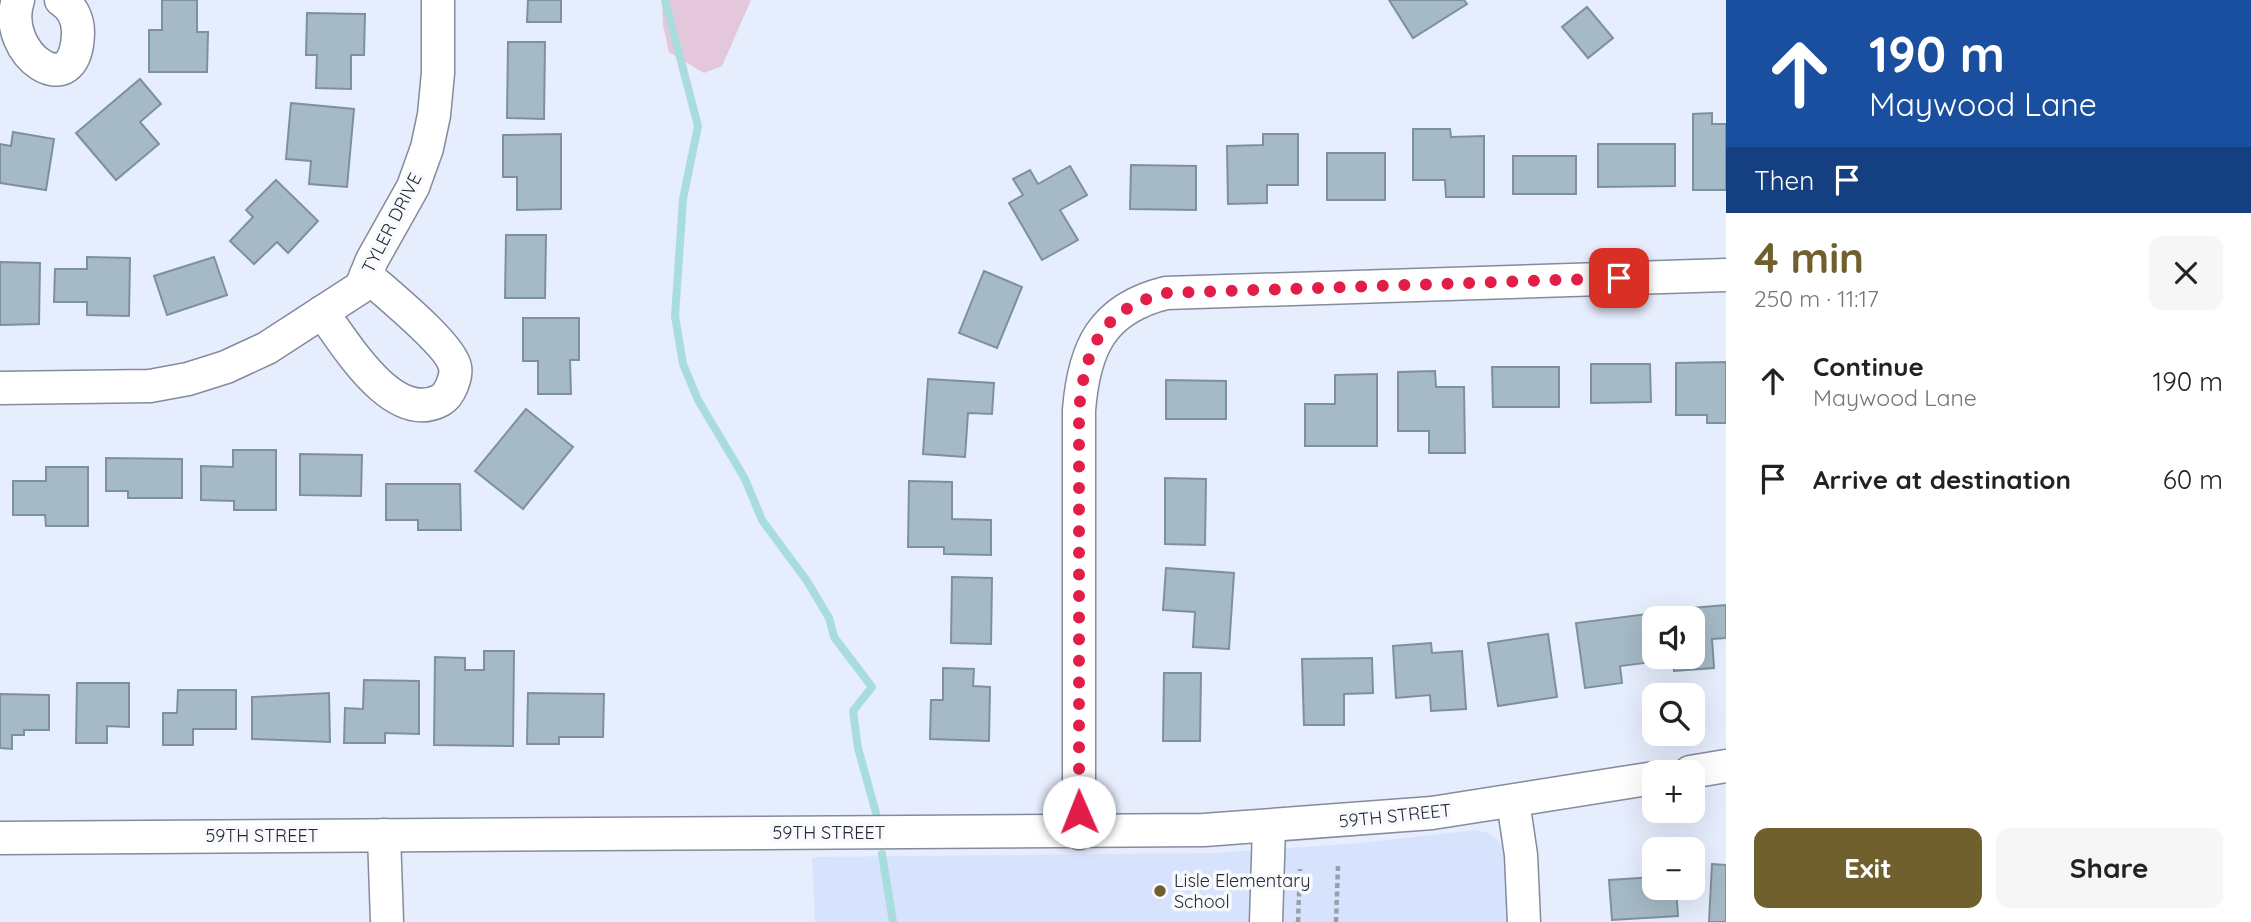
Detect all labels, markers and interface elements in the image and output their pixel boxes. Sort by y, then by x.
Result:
text: 190 m [1869,23,2005,84]
icon: ahead [1754,28,1845,119]
text: Maywood Lane [1869,84,2097,124]
icon: arrive [1828,161,1866,199]
text: Then [1754,164,1814,197]
street label: TYLER DRIVE [356,169,427,277]
text: 4 min [1754,231,1864,284]
button: close [2149,236,2223,310]
pin [1589,248,1649,308]
icon: arrive [1600,259,1638,297]
text: 250 m · 11:17 [1754,284,1879,313]
text: Continue [1813,350,1924,383]
icon: ahead [1754,362,1792,400]
text: 190 m [2153,365,2223,398]
text: Maywood Lane [1813,383,1977,412]
icon: arrive [1754,460,1792,498]
text: Arrive at destination [1813,463,2071,496]
text: 60 m [2163,463,2223,496]
map controls [1642,606,1705,900]
button: sound [1642,606,1705,669]
button: search [1642,683,1705,746]
button: + [1642,760,1705,823]
position arrow [1042,775,1116,849]
street label: 59TH STREET [1338,798,1452,833]
street label: 59TH STREET [773,821,886,844]
street label: 59TH STREET [206,824,319,847]
button: Exit [1754,828,1982,908]
button: Share [1996,828,2223,908]
button: − [1642,837,1705,900]
place label: Lisle Elementary School [1174,869,1310,913]
marker: Lisle Elementary School [1152,883,1168,899]

